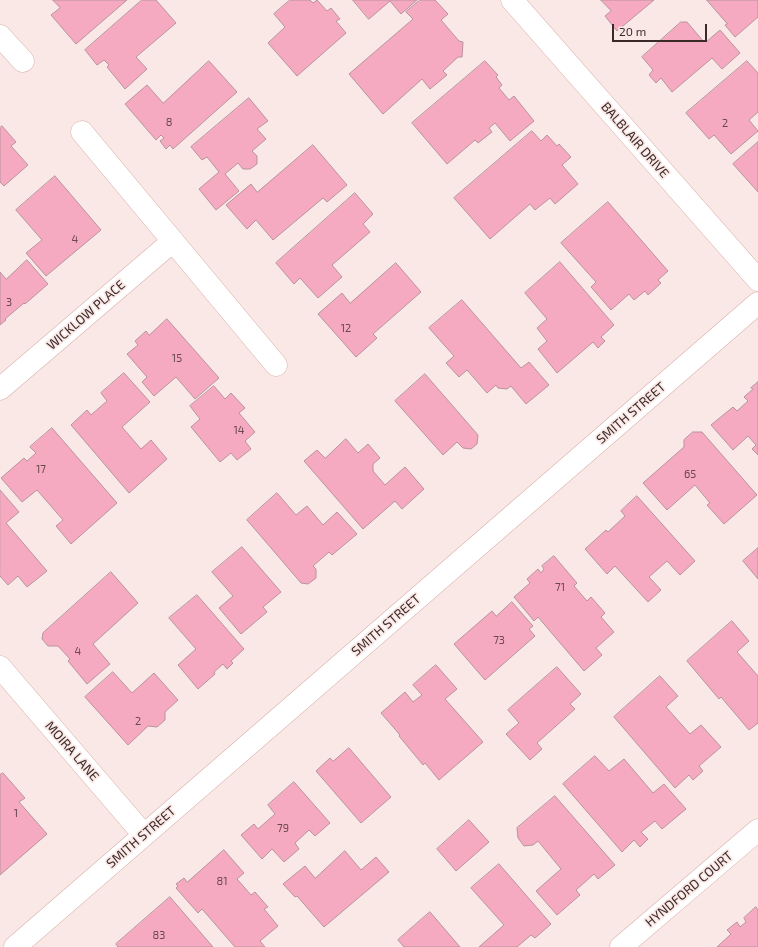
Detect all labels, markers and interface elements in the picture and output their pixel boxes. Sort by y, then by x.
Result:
scale bar [614,16,709,42]
text: 20 m [619,24,646,38]
street label: BALBLAIR DRIVE [598,99,672,181]
house number: 8 [166,115,172,129]
house number: 2 [722,116,728,130]
house number: 4 [72,232,78,246]
street label: WICKLOW PLACE [44,277,128,353]
house number: 3 [6,295,12,309]
house number: 12 [341,321,351,335]
house number: 15 [172,351,182,365]
street label: SMITH STREET [593,379,669,447]
house number: 14 [233,423,245,437]
house number: 17 [36,462,46,476]
house number: 65 [684,467,696,481]
house number: 71 [555,580,565,594]
street label: SMITH STREET [348,591,424,659]
house number: 73 [493,633,505,647]
house number: 4 [75,644,81,658]
house number: 2 [135,714,141,728]
street label: MOIRA LANE [42,718,102,784]
street label: SMITH STREET [103,803,179,871]
house number: 1 [14,806,18,820]
house number: 79 [277,821,289,835]
street label: HYNDFORD COURT [642,848,736,930]
house number: 81 [216,874,228,888]
house number: 83 [153,928,165,942]

